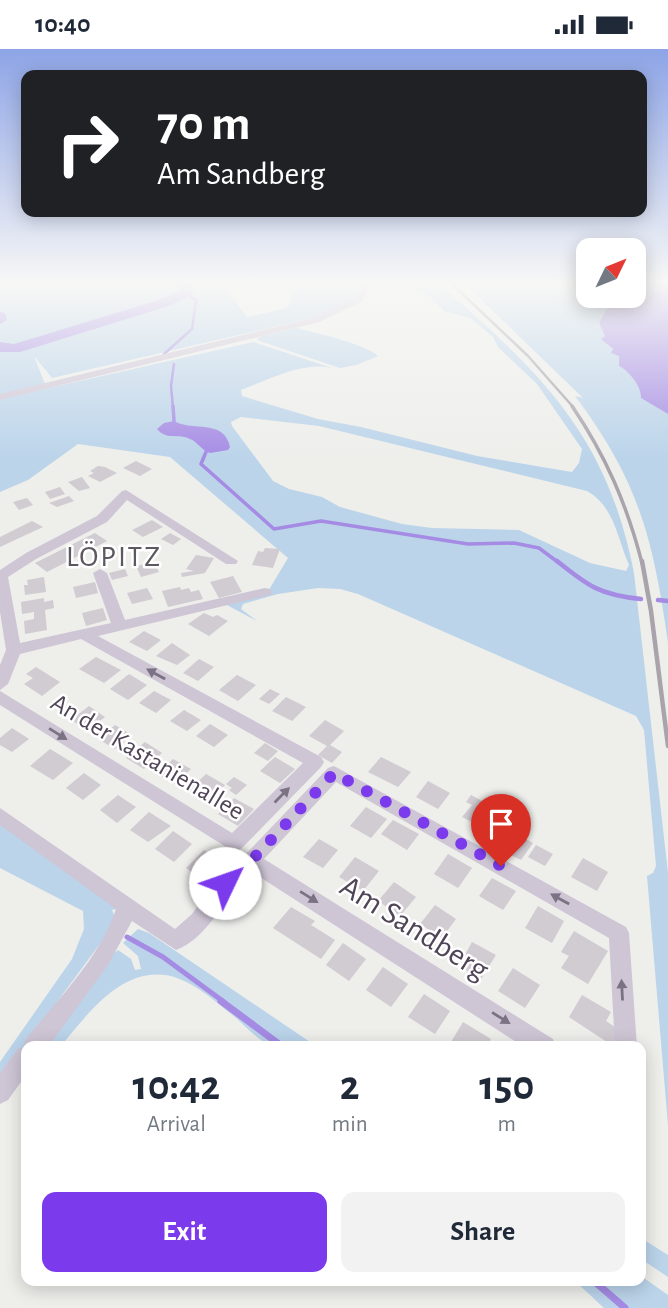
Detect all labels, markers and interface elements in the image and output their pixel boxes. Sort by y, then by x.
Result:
text: 10:40 [35,11,90,37]
icon: right [42,98,133,189]
text: 70 m [157,100,251,149]
text: Am Sandberg [157,158,325,190]
north arrow [576,238,646,308]
map controls [576,238,646,308]
district label: LÖPITZ [66,541,162,572]
one-way arrow [147,668,166,680]
street label: An der Kastanienallee [46,689,249,825]
one-way arrow [48,727,67,740]
one-way arrow [274,787,290,803]
pin [471,794,531,866]
icon: arrive [482,805,520,843]
position arrow [188,846,262,920]
street label: Am Sandberg [335,870,495,986]
one-way arrow [299,891,318,904]
one-way arrow [550,893,569,905]
one-way arrow [617,978,628,1000]
one-way arrow [491,1012,511,1025]
text: 10:42 [133,1065,220,1107]
text: 2 [340,1065,360,1107]
text: 150 [479,1065,534,1107]
text: Arrival [147,1113,206,1136]
text: min [332,1113,368,1136]
text: m [498,1113,516,1136]
button: Exit [42,1192,327,1272]
button: Share [341,1192,625,1272]

